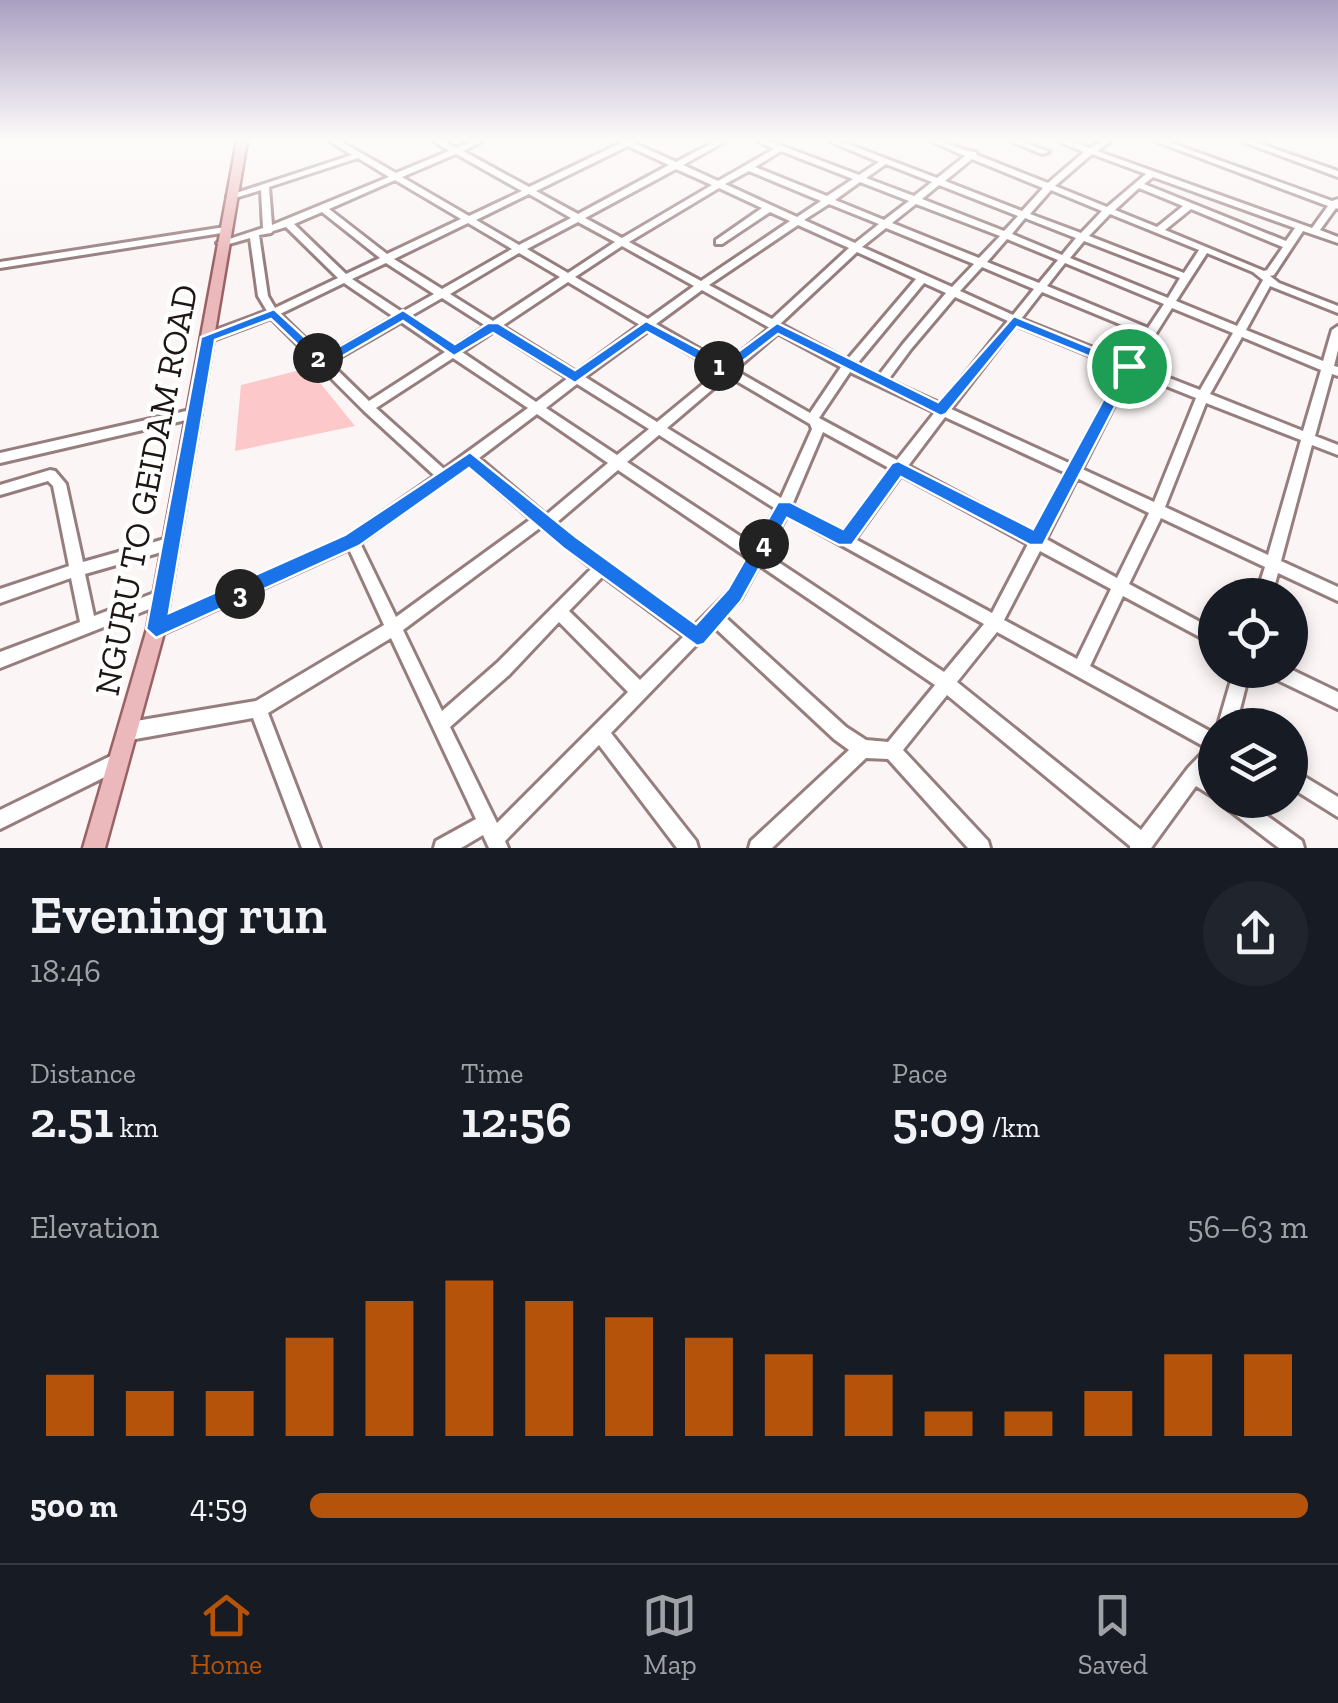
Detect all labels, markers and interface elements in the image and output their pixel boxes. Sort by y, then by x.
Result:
street label: NGURU TO GEIDAM ROAD [86,281,206,699]
pin [1087,324,1172,409]
pin: 2 [293,333,343,383]
icon: arrive [1102,339,1157,394]
text: 2 [310,341,326,374]
pin: 1 [694,341,744,391]
text: 1 [713,349,725,382]
pin: 4 [739,519,789,569]
text: 4 [756,527,772,560]
pin: 3 [215,569,265,619]
text: 3 [233,577,247,610]
map controls [1198,578,1308,818]
button: locate [1198,578,1308,688]
button: layers [1198,708,1308,818]
text: Evening run [30,881,327,947]
button: share [1203,881,1308,986]
text: 18:46 [30,952,101,990]
text: Distance [30,1057,136,1090]
text: Time [461,1057,524,1090]
text: Pace [892,1057,948,1090]
text: 2.51 [30,1090,113,1150]
text: 12:56 [461,1090,572,1150]
text: 5:09 [892,1090,985,1150]
text: km [113,1111,158,1144]
text: /km [985,1111,1040,1144]
text: Elevation [30,1208,159,1246]
text: 56–63 m [1187,1208,1308,1246]
text: 500 m [30,1487,118,1525]
text: 4:59 [190,1487,248,1525]
tab: Home [190,1588,262,1681]
tab: Map [642,1588,697,1681]
tab: Saved [1078,1588,1148,1681]

